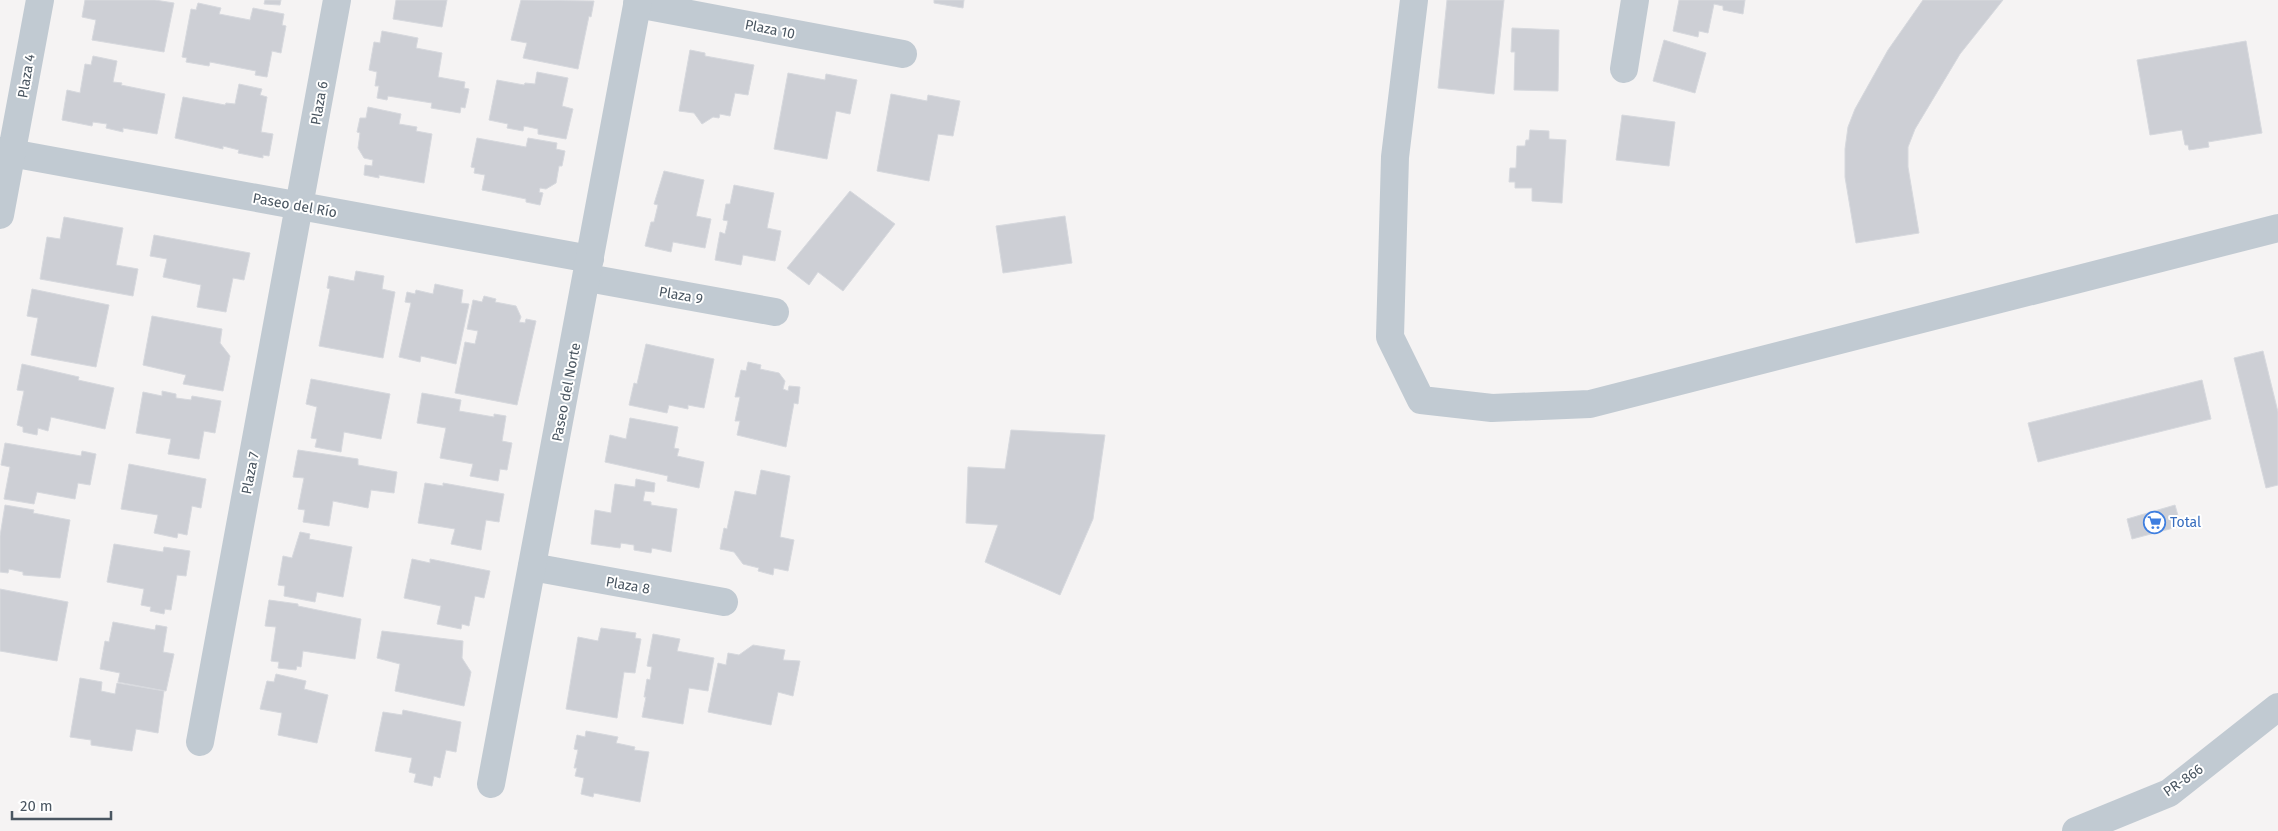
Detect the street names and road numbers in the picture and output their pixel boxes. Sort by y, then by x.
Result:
street label: Plaza 10 [743,16,797,43]
street label: Plaza 4 [14,52,39,99]
street label: Plaza 6 [307,80,332,126]
street label: Paseo del Río [251,190,338,221]
street label: Plaza 9 [658,283,704,308]
street label: Paseo del Norte [549,341,584,443]
street label: Plaza 7 [238,450,263,496]
street label: Plaza 8 [604,573,652,598]
street label: PR-866 [2160,761,2206,800]

